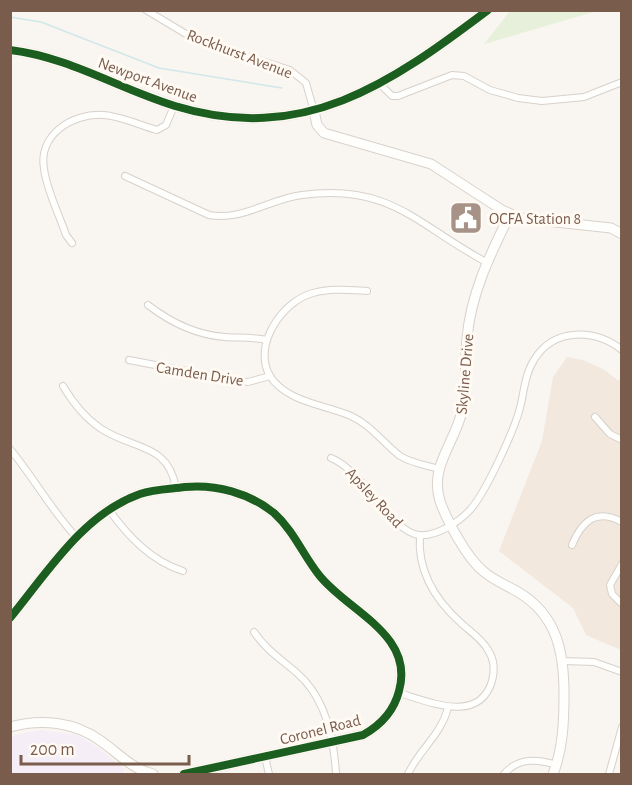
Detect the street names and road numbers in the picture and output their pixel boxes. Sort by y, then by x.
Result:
street label: Rockhurst Avenue [185,26,295,81]
street label: Newport Avenue [96,55,199,105]
street label: Skyline Drive [454,333,477,415]
street label: Camden Drive [155,359,245,389]
street label: Apsley Road [342,465,406,531]
street label: Coronel Road [278,712,362,748]

